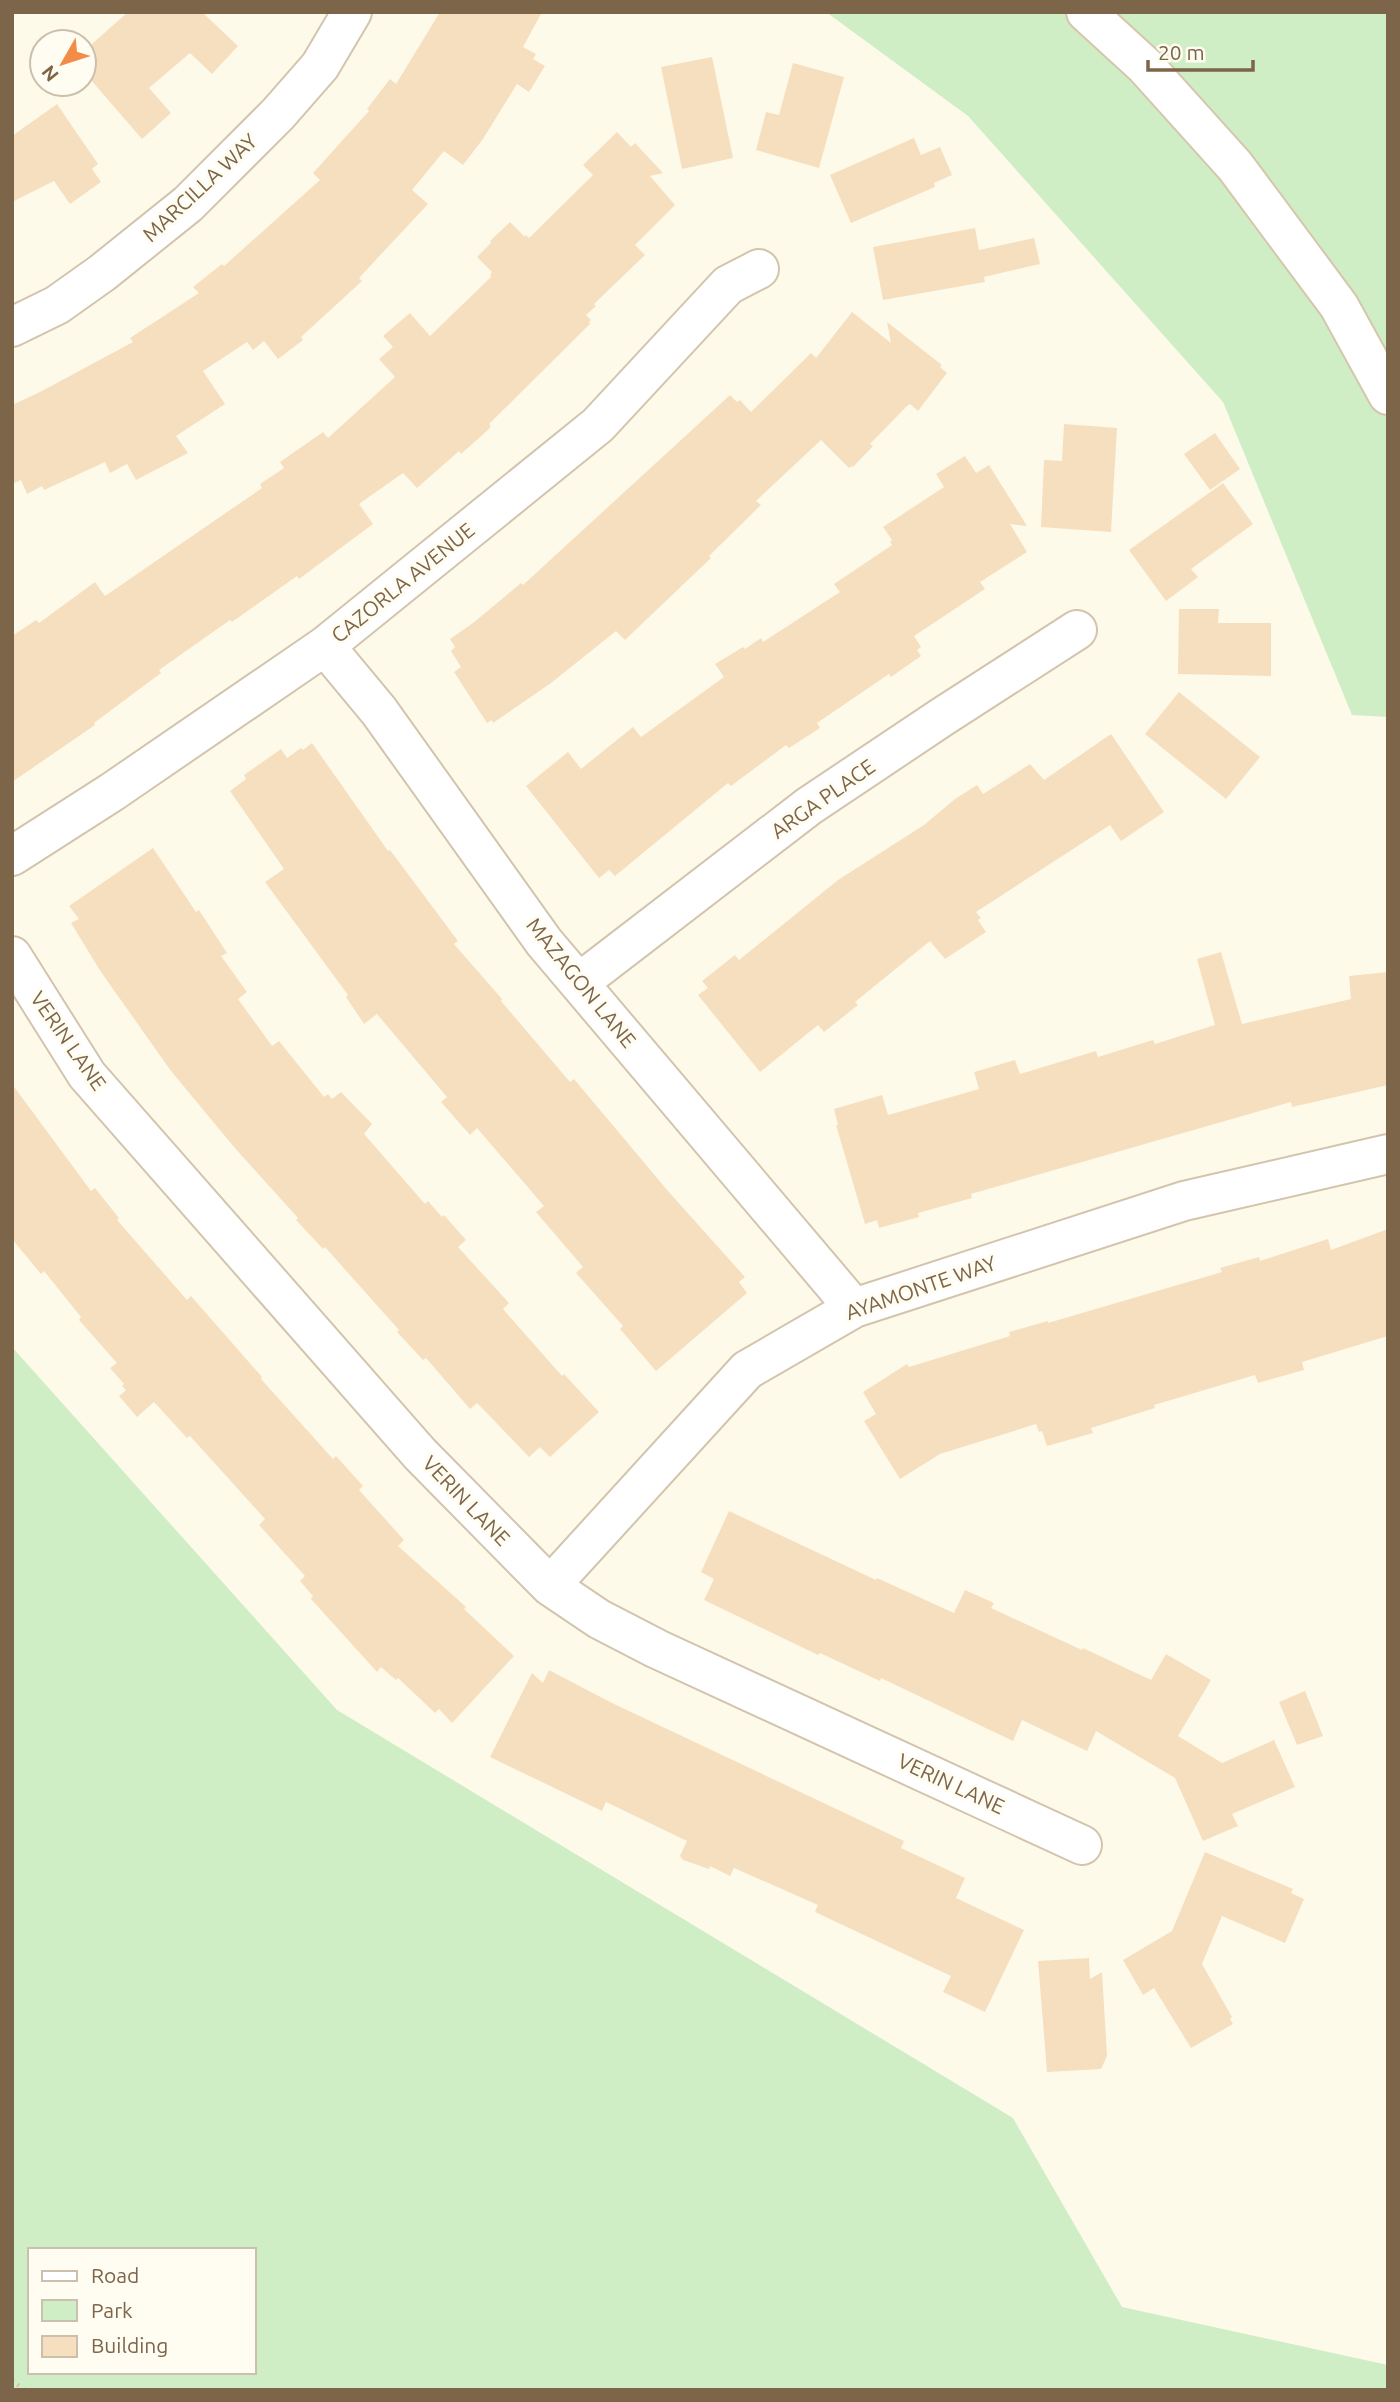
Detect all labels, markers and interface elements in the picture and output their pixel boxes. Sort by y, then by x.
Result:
north arrow [28,28,98,98]
scale bar [1148,28,1253,72]
text: 20 m [1158,40,1205,64]
text: N [37,61,63,86]
street label: MARCILLA WAY [137,128,261,246]
street label: CAZORLA AVENUE [326,517,479,647]
street label: ARGA PLACE [766,754,879,843]
street label: MAZAGON LANE [522,913,641,1052]
street label: VERIN LANE [26,986,112,1094]
street label: AYAMONTE WAY [842,1250,999,1324]
street label: VERIN LANE [418,1451,515,1550]
street label: VERIN LANE [894,1748,1009,1818]
legend [28,2248,256,2374]
text: Road [91,2263,139,2287]
text: Park [91,2298,133,2322]
text: Building [91,2333,168,2357]

